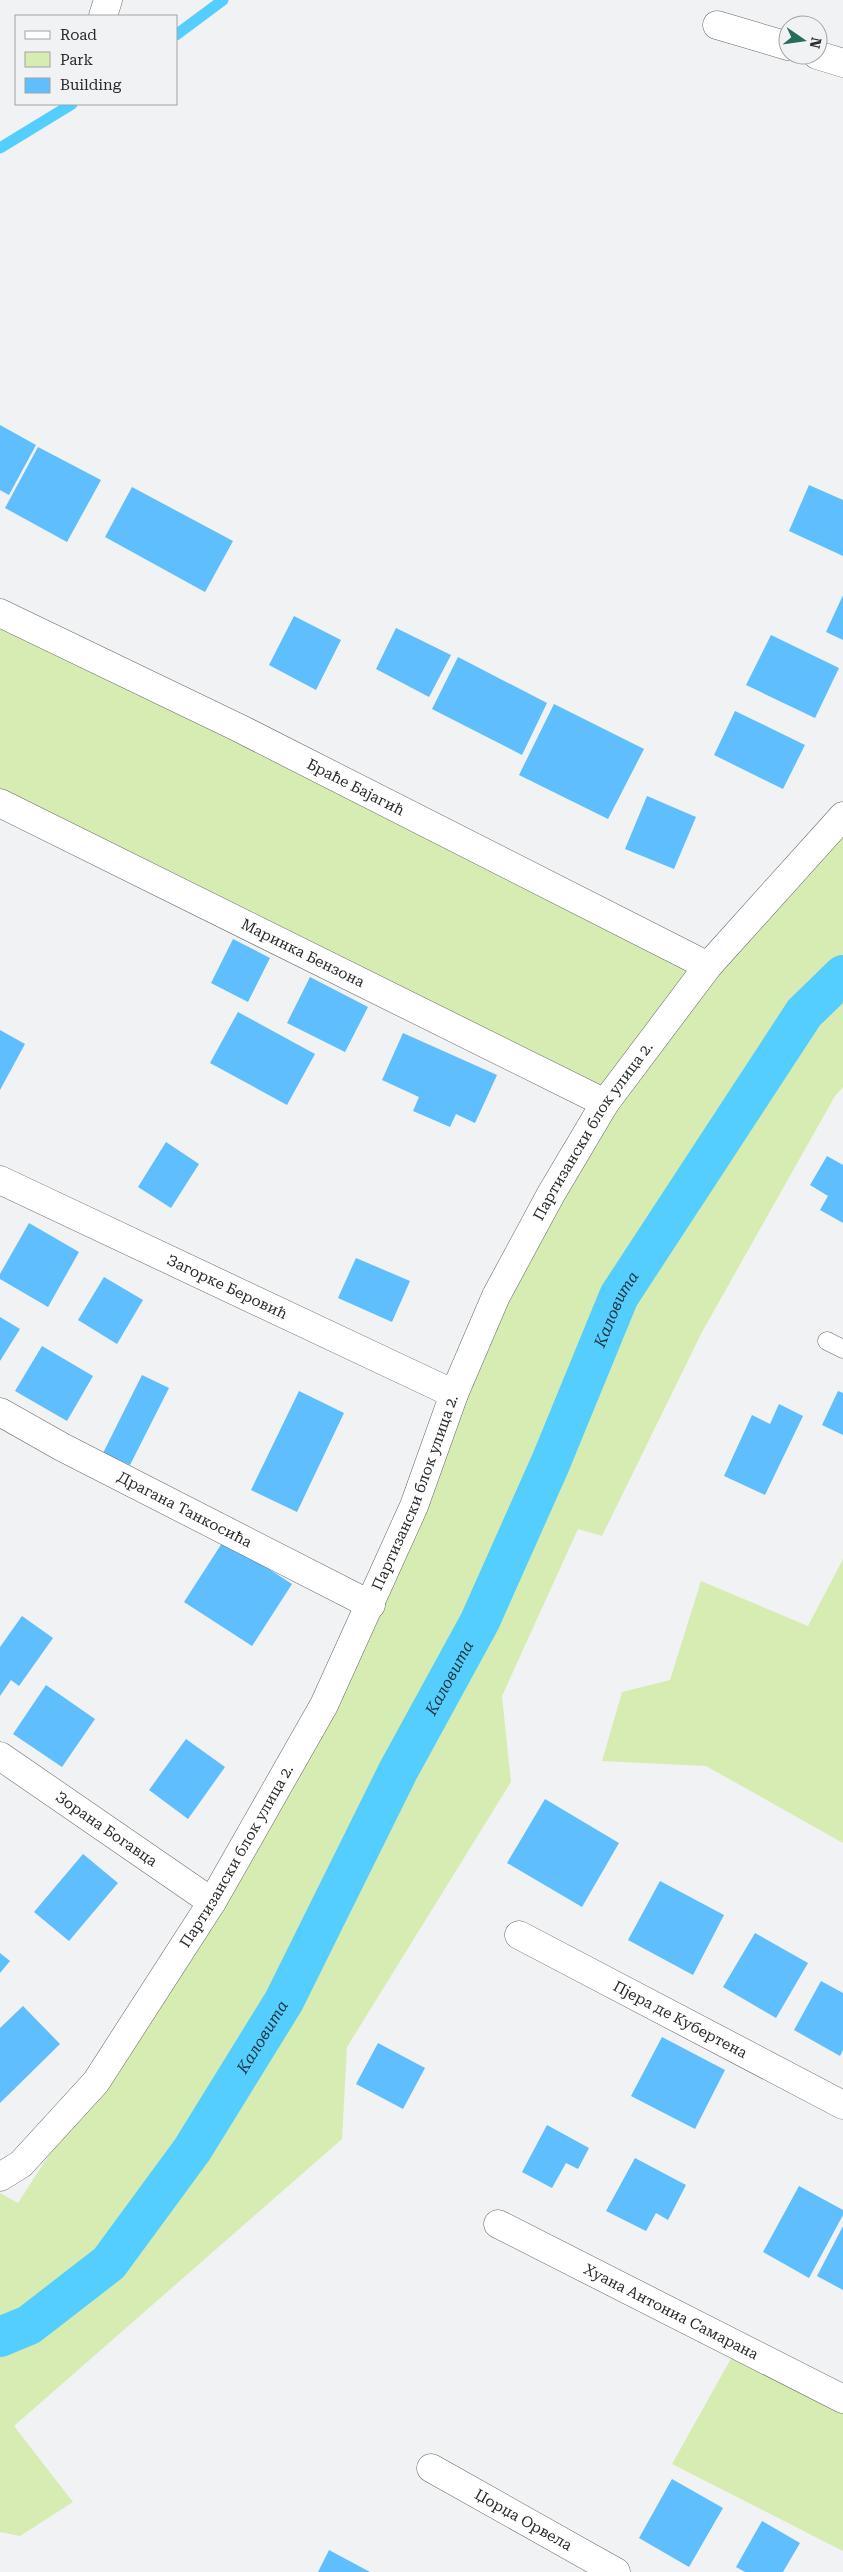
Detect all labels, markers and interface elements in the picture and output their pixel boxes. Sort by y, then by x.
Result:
legend [15,15,178,105]
north arrow [778,15,828,65]
text: Road [60,26,97,44]
text: N [807,36,825,50]
text: Park [60,51,94,69]
text: Building [60,76,122,94]
street label: Браће Бајагић [304,755,408,820]
street label: Маринка Бензона [238,915,368,991]
street label: Партизански блок улица 2. [529,1038,657,1224]
street label: Загорке Беровић [164,1251,290,1323]
water label: Каловита [590,1267,643,1351]
street label: Партизански блок улица 2. [368,1392,462,1593]
street label: Драгана Танкосића [114,1468,255,1552]
water label: Каловита [421,1637,478,1719]
street label: Партизански блок улица 2. [176,1761,297,1951]
street label: Зорана Богавца [52,1788,161,1871]
street label: Пјера де Кубертена [610,1977,750,2062]
water label: Каловита [232,1997,292,2078]
street label: Хуана Антониа Самарана [581,2260,761,2364]
street label: Џорџа Орвела [471,2485,575,2555]

